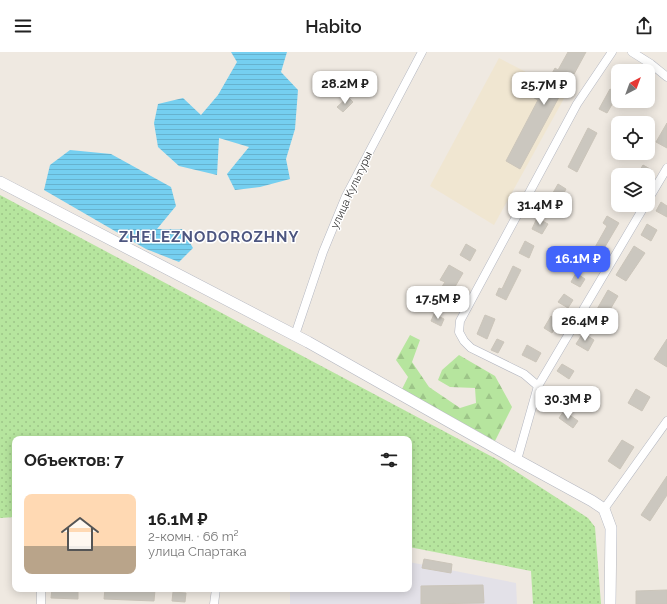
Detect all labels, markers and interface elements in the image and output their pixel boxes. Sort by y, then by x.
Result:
icon: menu [12,15,34,37]
icon: share [633,15,655,37]
text: Habito [305,16,362,37]
north arrow [611,64,655,108]
map controls [611,64,655,212]
pin: 28.2M ₽ [308,71,382,105]
pin: 25.7M ₽ [507,72,581,106]
text: 28.2M ₽ [321,76,369,91]
text: 25.7M ₽ [521,77,567,92]
button: locate [611,116,655,160]
street label: улица Культуры [328,150,375,231]
button: layers [611,168,655,212]
pin: 31.4M ₽ [503,192,577,226]
text: 31.4M ₽ [517,197,563,212]
district label: ZHELEZNODOROZHNY [119,228,299,246]
pin: 16.1M ₽ [541,246,615,280]
text: 16.1M ₽ [555,251,601,266]
pin: 17.5M ₽ [401,286,475,320]
text: 17.5M ₽ [415,291,461,306]
pin: 26.4M ₽ [548,308,622,342]
text: 26.4M ₽ [561,313,609,328]
pin: 30.3M ₽ [531,386,605,420]
text: 30.3M ₽ [544,391,592,406]
icon: filters [378,449,400,471]
text: Объектов: 7 [24,450,124,470]
text: 16.1M ₽ [148,509,208,529]
icon: home [56,510,104,558]
text: 2-комн. · 66 m² [148,529,239,544]
text: улица Спартака [148,544,247,559]

